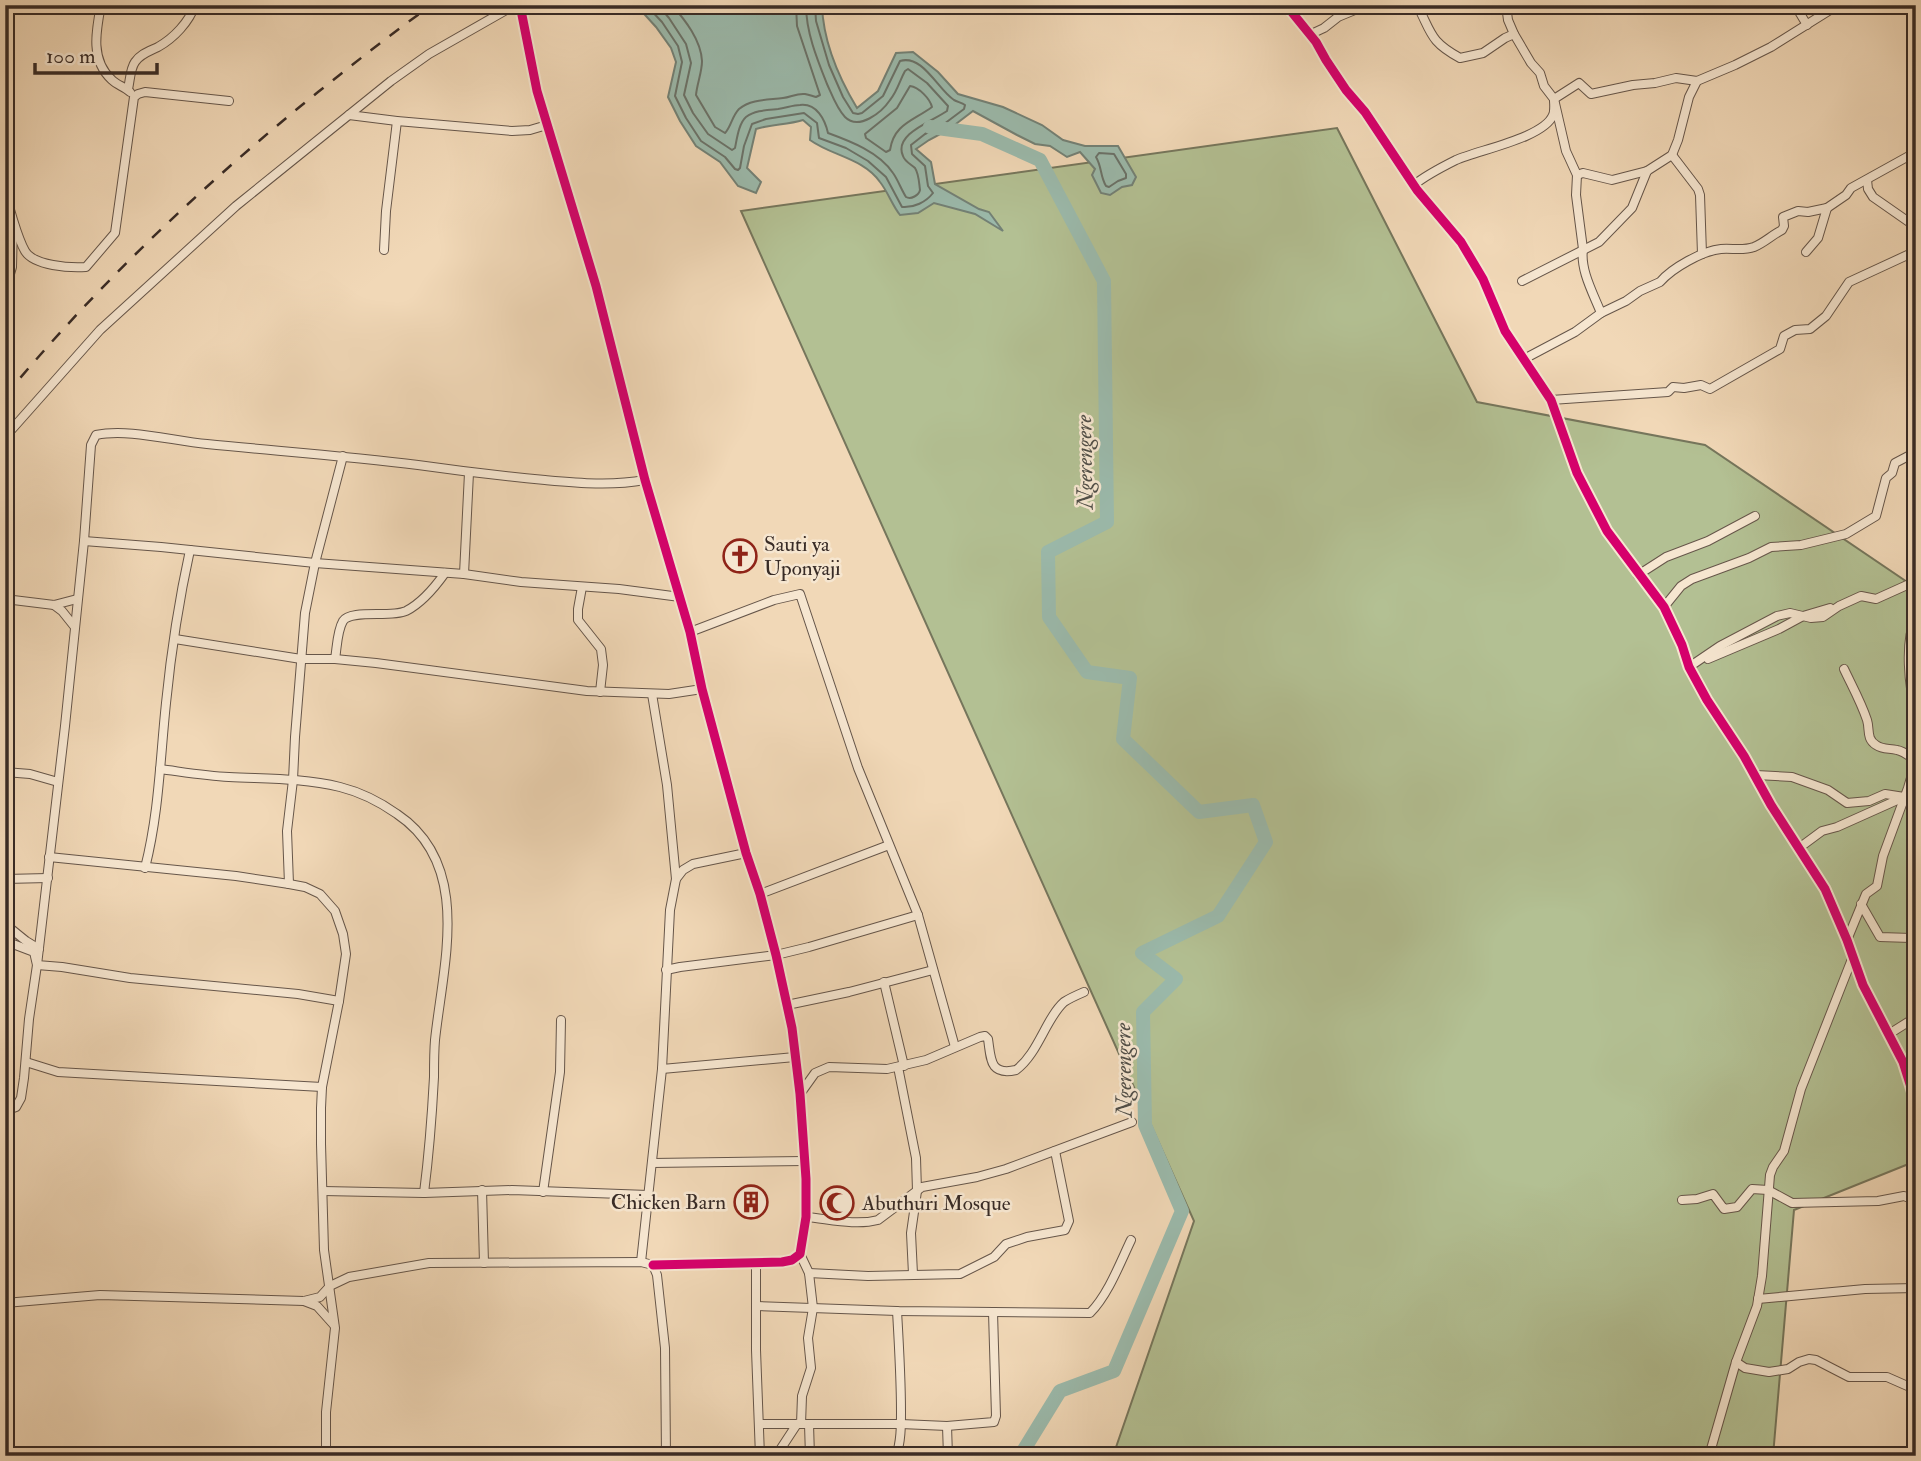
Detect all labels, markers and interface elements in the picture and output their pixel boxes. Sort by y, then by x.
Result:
scale bar [35,32,158,76]
text: 100 m [46,43,96,70]
water label: Ngerengere [1069,414,1100,510]
place label: Sauti ya Uponyaji [764,531,841,582]
church icon: Sauti ya Uponyaji [721,537,759,575]
water label: Ngerengere [1108,1022,1139,1118]
building icon: Chicken Barn [732,1183,770,1221]
mosque icon: Abuthuri Mosque [818,1184,856,1222]
place label: Chicken Barn [611,1189,726,1216]
place label: Abuthuri Mosque [861,1190,1011,1217]

